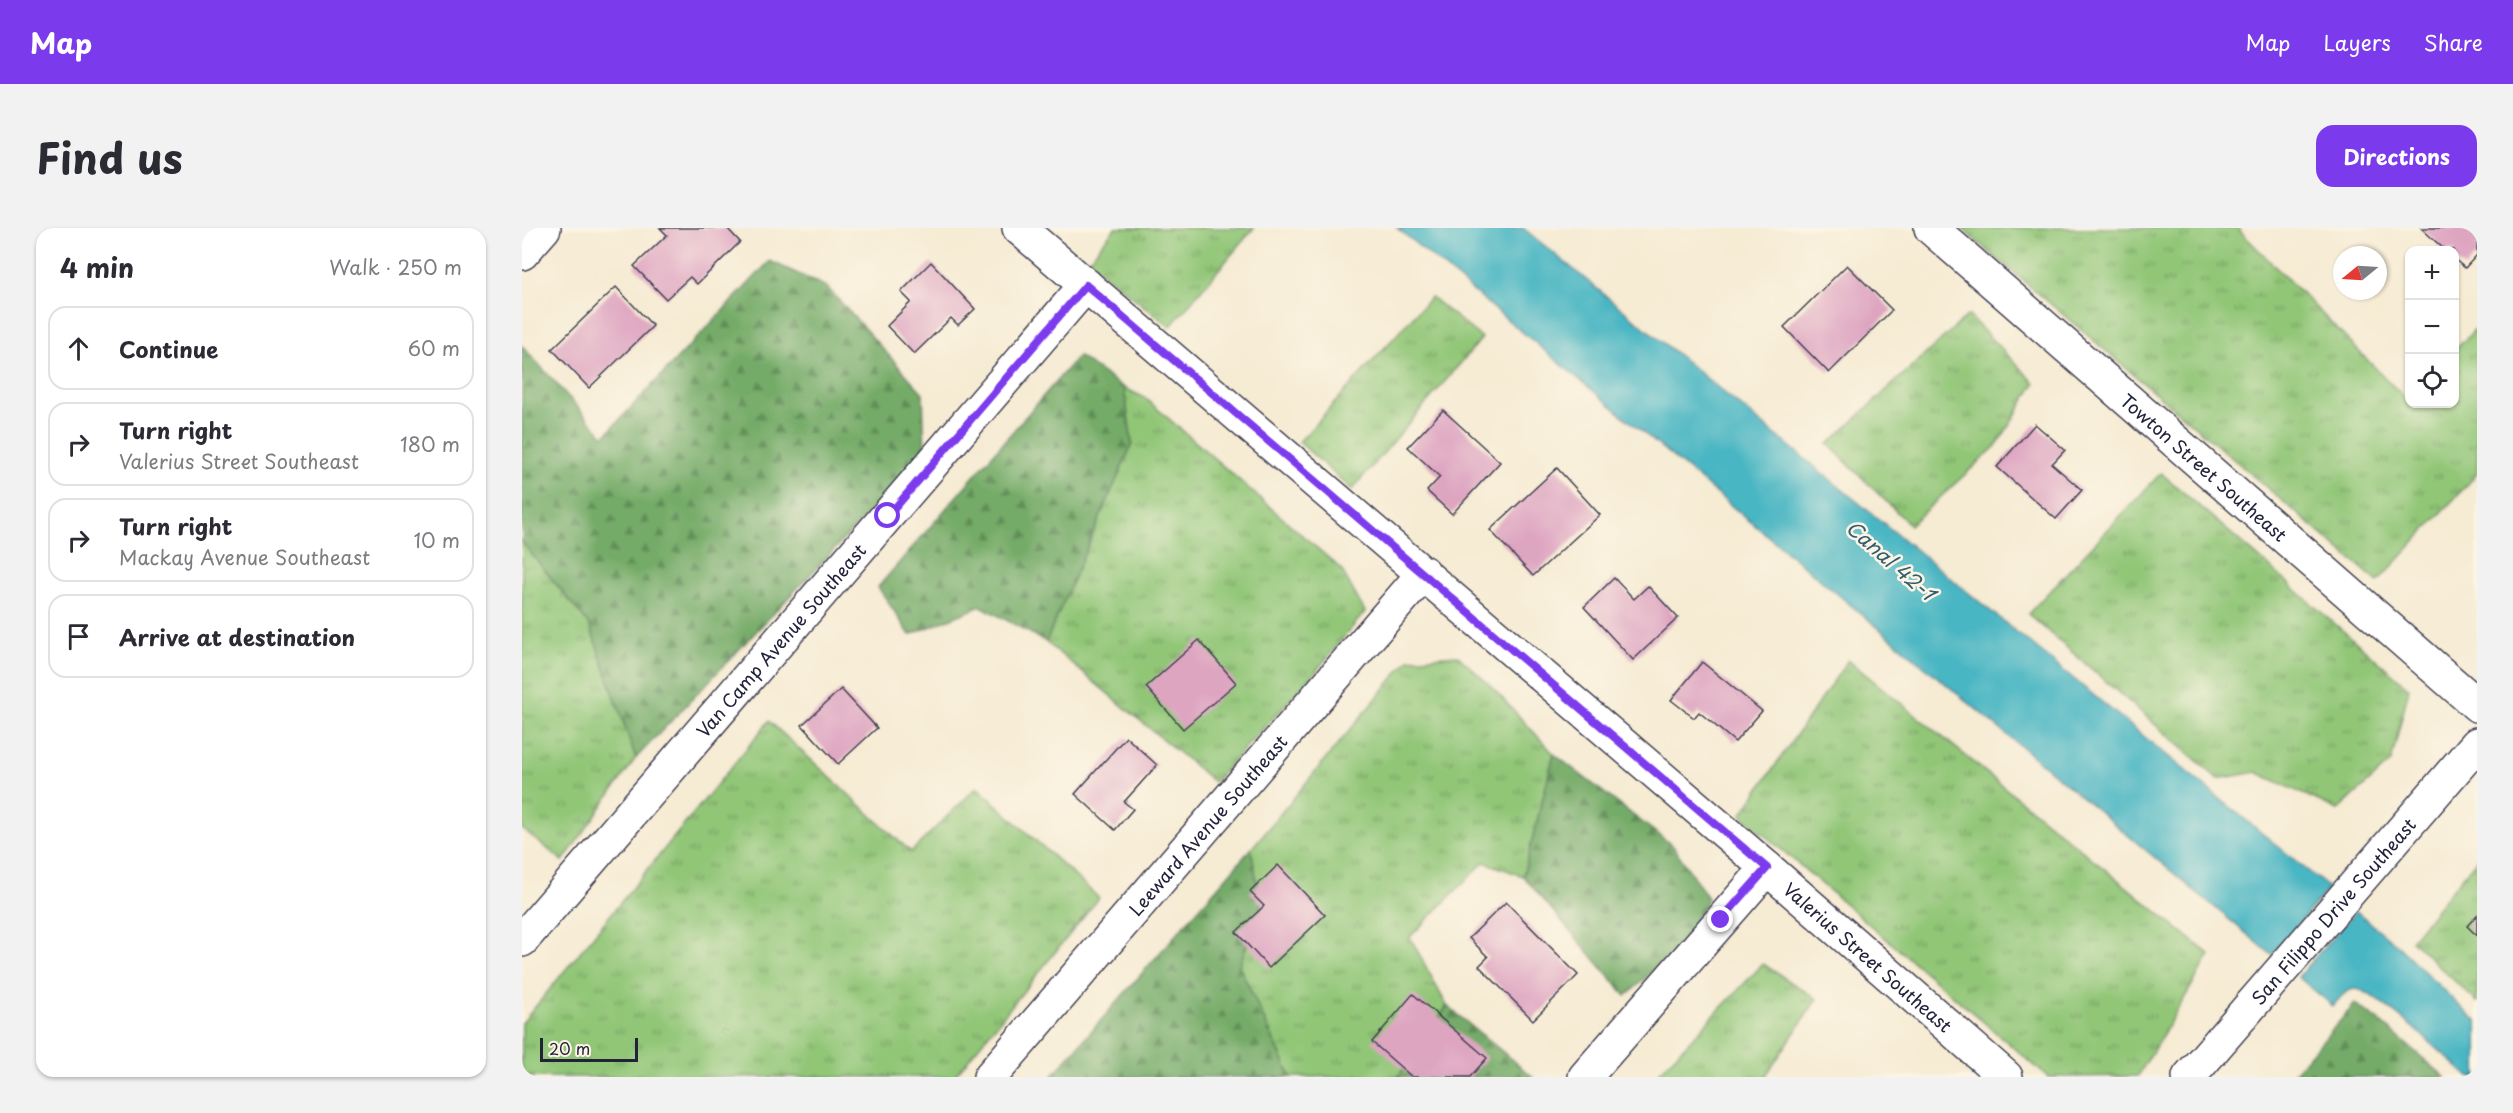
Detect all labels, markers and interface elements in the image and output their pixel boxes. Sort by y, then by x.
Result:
text: Map [30,21,92,64]
text: Map [2246,26,2290,58]
text: Layers [2323,26,2391,58]
text: Share [2424,26,2483,58]
text: Find us [36,125,183,188]
button: Directions [2316,125,2477,187]
north arrow [2333,246,2387,300]
map controls [2405,246,2459,408]
button: + [2405,246,2459,300]
text: 4 min [60,248,134,287]
text: Walk · 250 m [329,252,462,282]
button: − [2405,300,2459,354]
icon: ahead [62,332,95,365]
text: Continue [119,332,218,365]
text: 60 m [408,333,460,363]
button: locate [2405,354,2459,408]
street label: Towton Street Southeast [2115,386,2294,547]
text: Turn right [119,413,232,446]
icon: right [62,428,95,461]
text: 180 m [400,429,460,459]
text: Valerius Street Southeast [119,446,359,476]
route start [874,502,900,528]
text: Turn right [119,509,232,542]
water label: Canal 42-1 [1840,513,1945,609]
icon: right [62,524,95,557]
text: 10 m [413,525,460,555]
street label: Van Camp Avenue Southeast [689,537,872,743]
text: Mackay Avenue Southeast [119,542,370,572]
icon: arrive [62,620,95,653]
text: Arrive at destination [119,620,355,653]
street label: Leeward Avenue Southeast [1122,728,1293,921]
street label: San Filippo Drive Southeast [2244,811,2421,1010]
street label: Valerius Street Southeast [1778,875,1959,1038]
route end [1707,906,1733,932]
scale bar [540,1035,638,1062]
text: 20 m [549,1036,590,1060]

